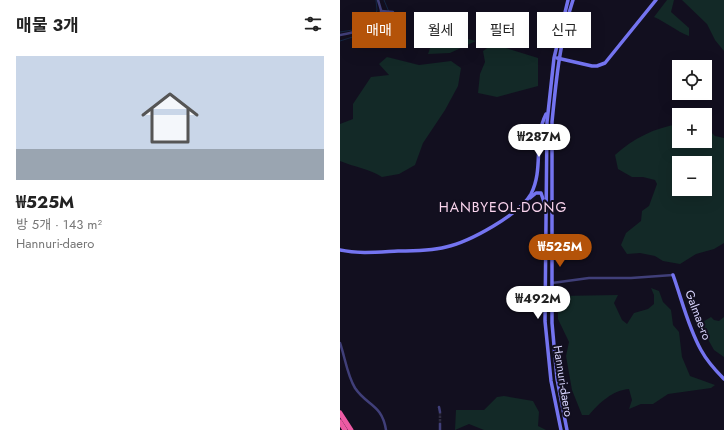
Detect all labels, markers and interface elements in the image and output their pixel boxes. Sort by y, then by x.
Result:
chip: 매매 [352,12,406,48]
chip: 월세 [414,12,468,48]
chip: 필터 [476,12,529,48]
chip: 신규 [537,12,591,48]
text: 매물 3개 [16,13,79,37]
icon: filters [302,13,324,35]
map controls [672,60,712,196]
button: locate [672,60,712,100]
icon: home [134,82,206,154]
button: + [672,108,712,148]
pin: ₩287M [511,124,567,158]
text: ₩287M [517,127,561,146]
button: − [672,156,712,196]
text: ₩525M [16,190,74,214]
district label: HANBYEOL-DONG [439,197,567,217]
text: 방 5개 · 143 m² [16,215,102,234]
text: Hannuri-daero [16,234,94,253]
pin: ₩525M [532,234,588,268]
text: ₩525M [538,237,582,256]
pin: ₩492M [510,286,566,320]
street label: Galmae-ro [680,287,716,343]
text: ₩492M [515,289,561,308]
street label: Hannuri-daero [548,344,578,419]

